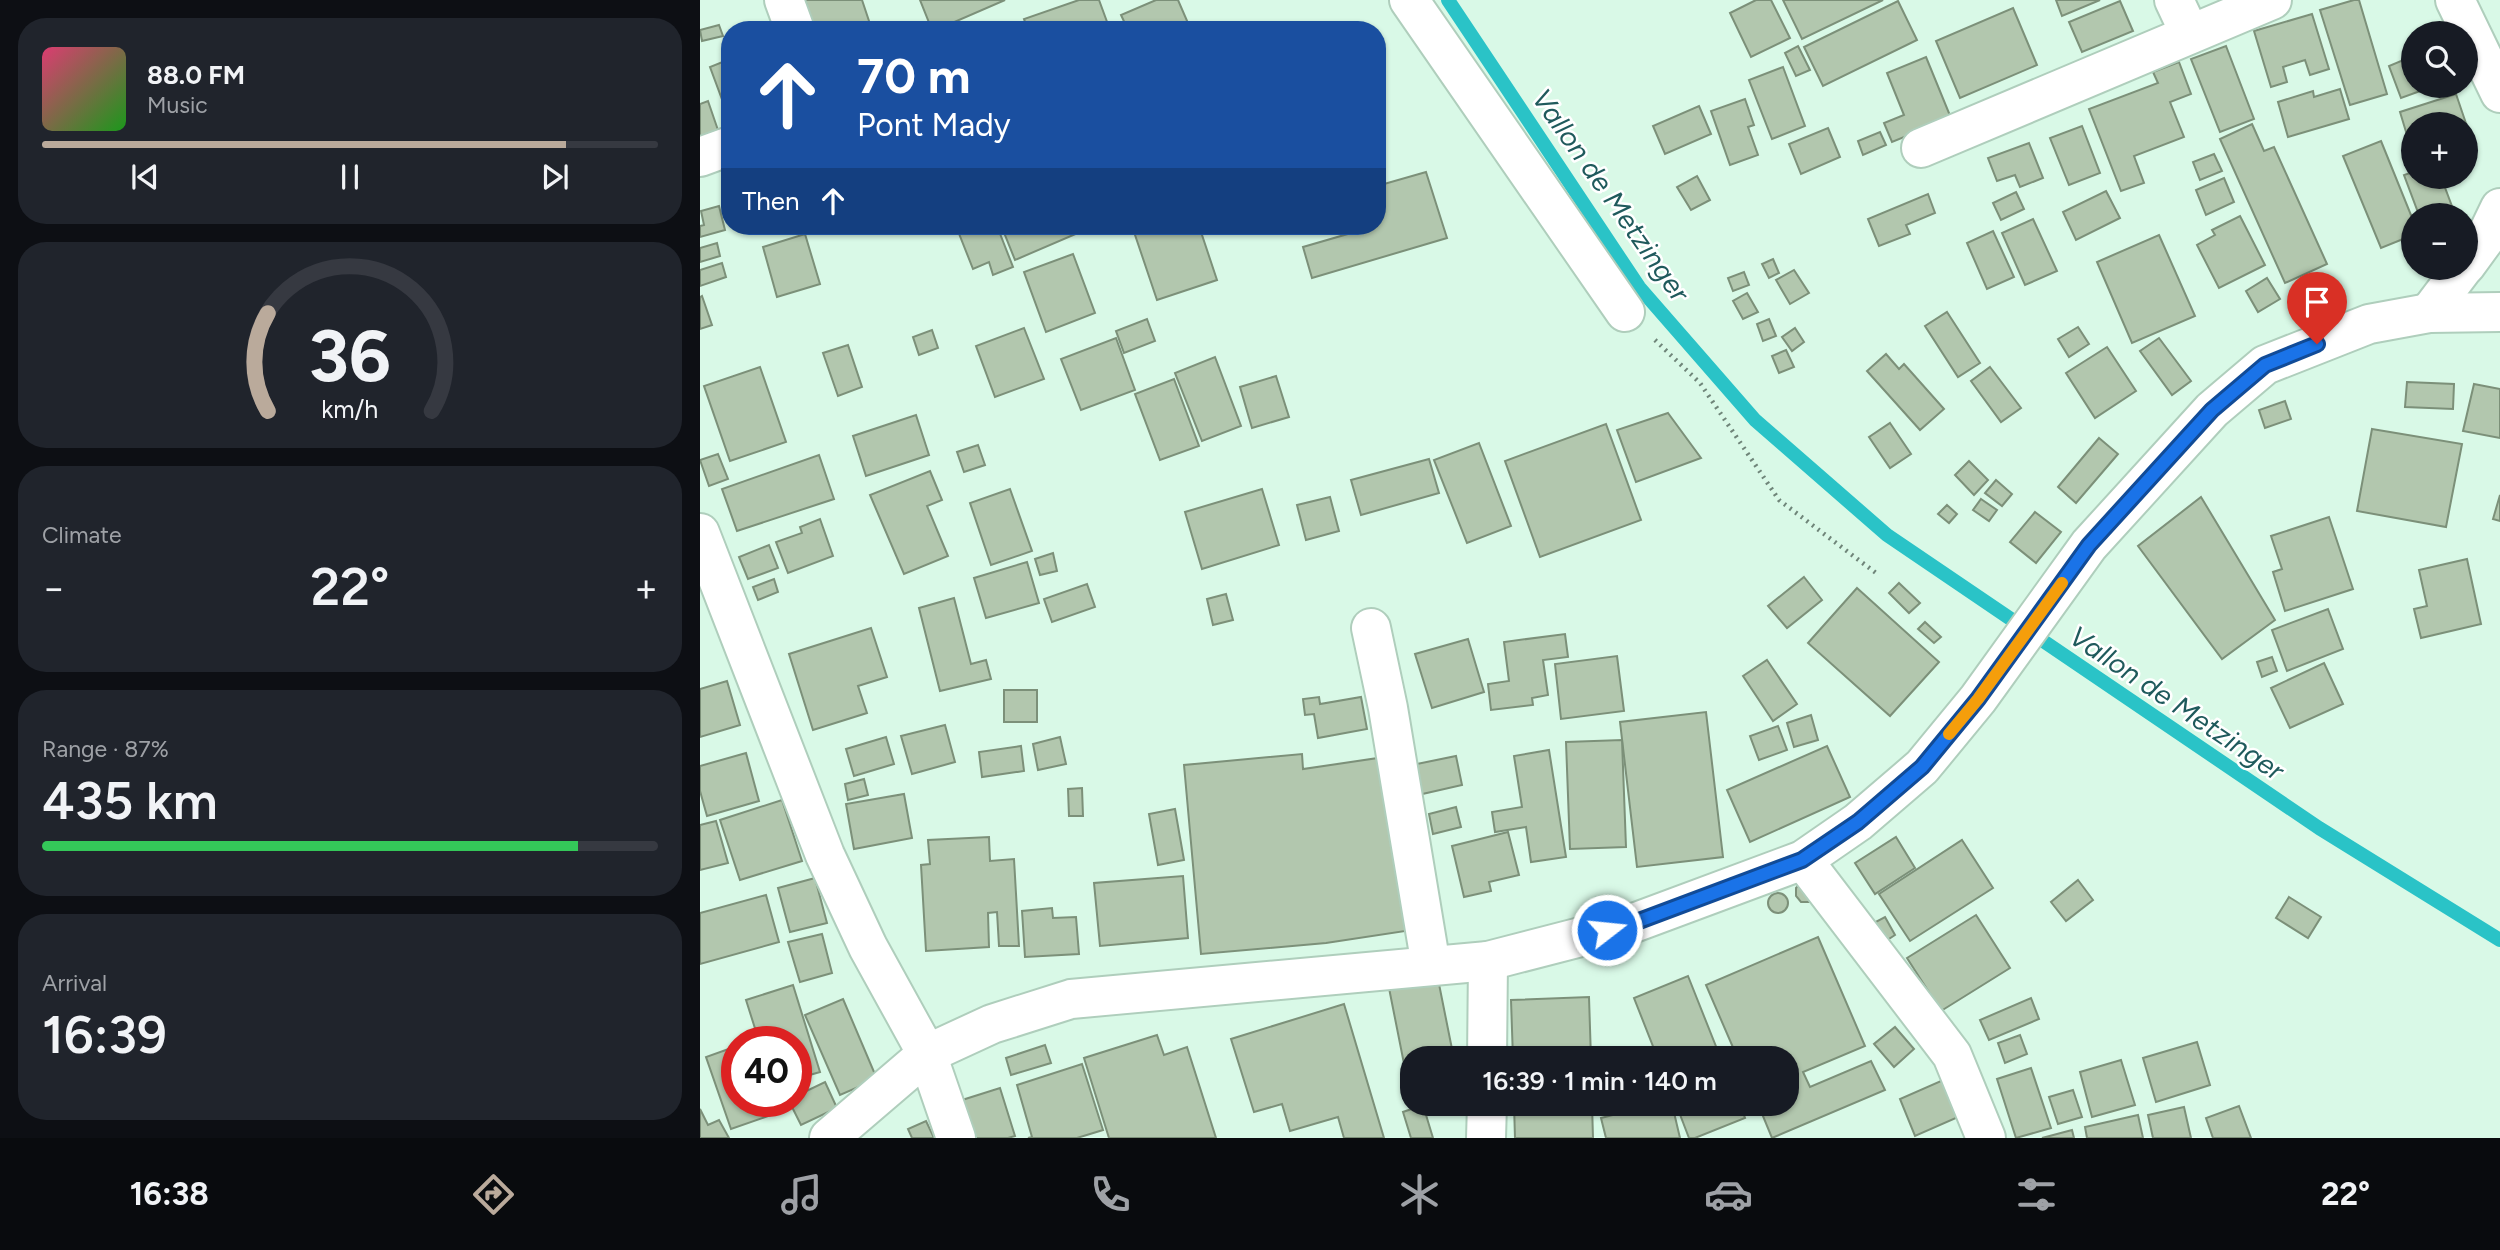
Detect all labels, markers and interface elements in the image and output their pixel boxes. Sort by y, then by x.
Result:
map controls [2401,21,2478,280]
button: search [2401,21,2478,98]
text: 70 m [857,46,970,105]
icon: ahead [742,49,833,140]
text: 88.0 FM [147,59,245,91]
water label: Vallon de Metzinger [1525,82,1698,309]
text: Music [147,91,208,119]
text: Pont Mady [857,106,1011,144]
button: + [2401,112,2478,189]
icon: previous [126,158,164,196]
icon: pause [331,158,369,196]
icon: next [536,158,574,196]
icon: ahead [814,182,852,220]
text: Then [742,185,800,217]
button: − [2401,203,2478,280]
pin [2287,272,2347,344]
icon: arrive [2298,283,2336,321]
text: 36 [309,312,391,399]
text: km/h [321,394,379,424]
text: Climate [42,521,121,549]
text: 22° [311,556,389,618]
text: − [42,565,66,611]
text: + [634,565,658,611]
water label: Vallon de Metzinger [2063,619,2292,788]
text: Range · 87% [42,735,169,763]
text: 435 km [42,770,218,832]
position arrow [1570,893,1644,967]
text: Arrival [42,969,107,997]
text: 16:39 [42,1004,167,1066]
speed limit sign: 40 [721,1026,812,1117]
text: 16:39 · 1 min · 140 m [1482,1065,1717,1097]
icon: directions [469,1170,518,1219]
icon: music [777,1170,826,1219]
icon: phone [1086,1170,1135,1219]
icon: climate [1395,1170,1444,1219]
icon: car [1704,1170,1753,1219]
icon: filters [2012,1170,2061,1219]
text: 16:38 [130,1175,209,1213]
text: 22° [2321,1175,2370,1213]

